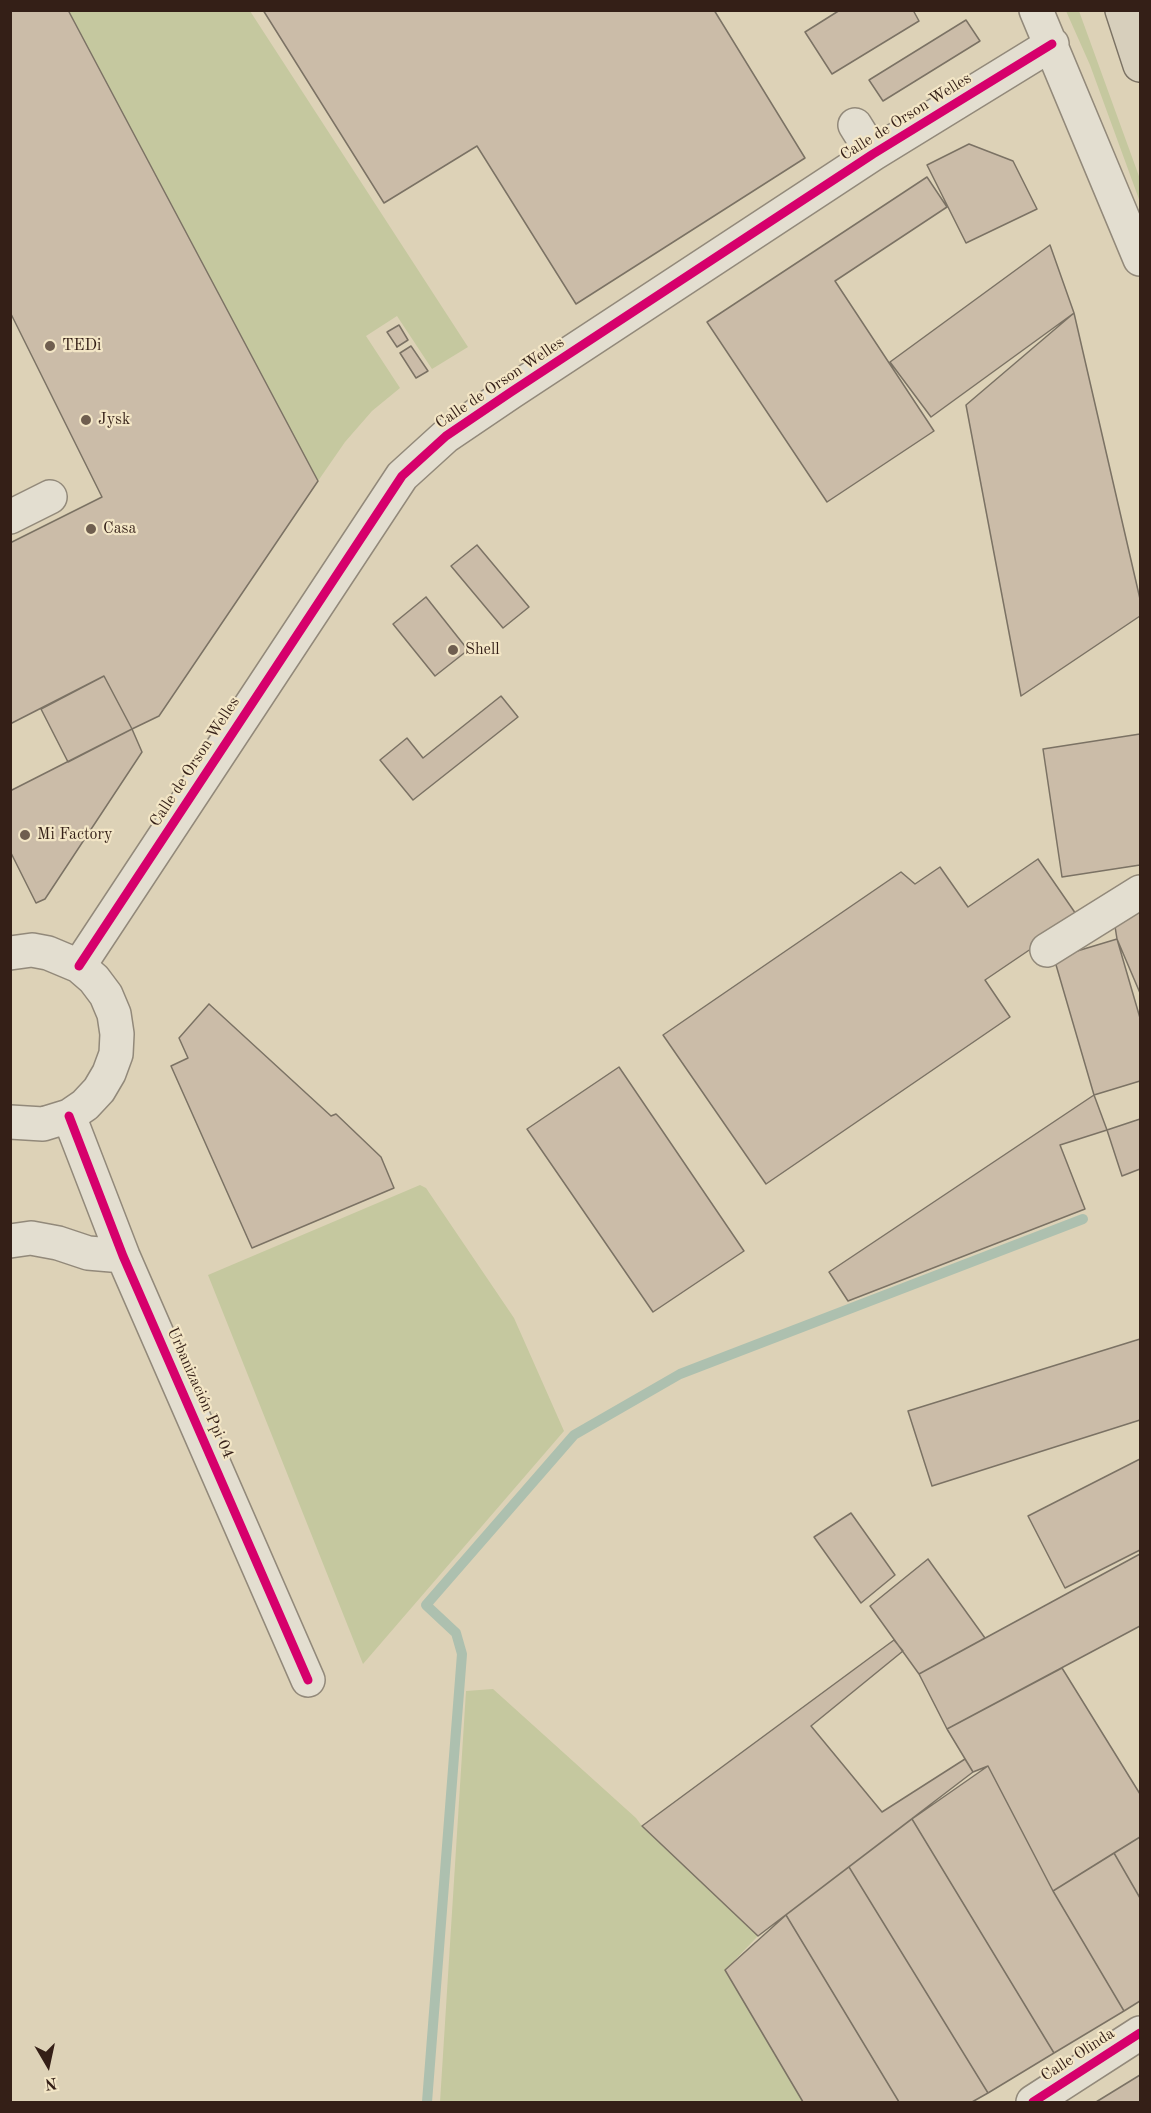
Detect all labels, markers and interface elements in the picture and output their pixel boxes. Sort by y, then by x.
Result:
street label: Calle de Orson Welles [837,69,975,165]
street label: Calle de Orson Welles [432,333,568,433]
place label: TEDi [62,336,101,356]
marker: TEDi [43,339,57,353]
place label: Jysk [98,410,130,430]
marker: Jysk [79,413,93,427]
place label: Casa [103,519,136,539]
marker: Casa [84,522,98,536]
place label: Shell [465,640,500,660]
marker: Shell [446,643,460,657]
street label: Calle de Orson Welles [146,693,244,831]
place label: Mi Factory [37,825,112,845]
marker: Mi Factory [18,828,32,842]
street label: Urbanización Ppi 04 [162,1324,238,1462]
street label: Calle Olinda [1038,2024,1118,2086]
north arrow [18,2035,78,2095]
text: N [44,2074,58,2092]

